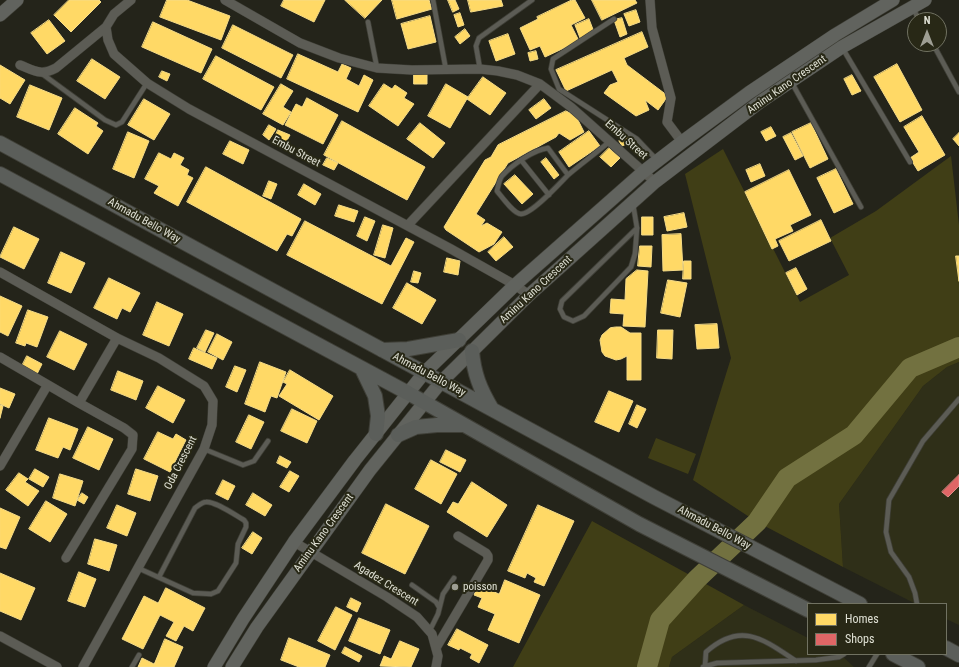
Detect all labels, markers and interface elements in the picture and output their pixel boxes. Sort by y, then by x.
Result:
north arrow [907,12,947,52]
text: N [924,14,930,27]
street label: Aminu Kano Crescent [745,53,829,117]
street label: Embu Street [602,117,650,163]
street label: Embu Street [270,134,322,170]
street label: Ahmadu Bello Way [105,196,183,246]
street label: Aminu Kano Crescent [497,253,575,327]
street label: Ahmadu Bello Way [390,350,468,400]
street label: Oda Crescent [162,434,200,492]
street label: Aminu Kano Crescent [291,491,357,575]
street label: Ahmadu Bello Way [675,503,753,553]
street label: Agadez Crescent [351,559,421,609]
place label: poisson [463,580,497,594]
marker: poisson [450,582,460,592]
legend [807,603,947,655]
text: Homes [845,612,879,626]
text: Shops [845,632,874,646]

